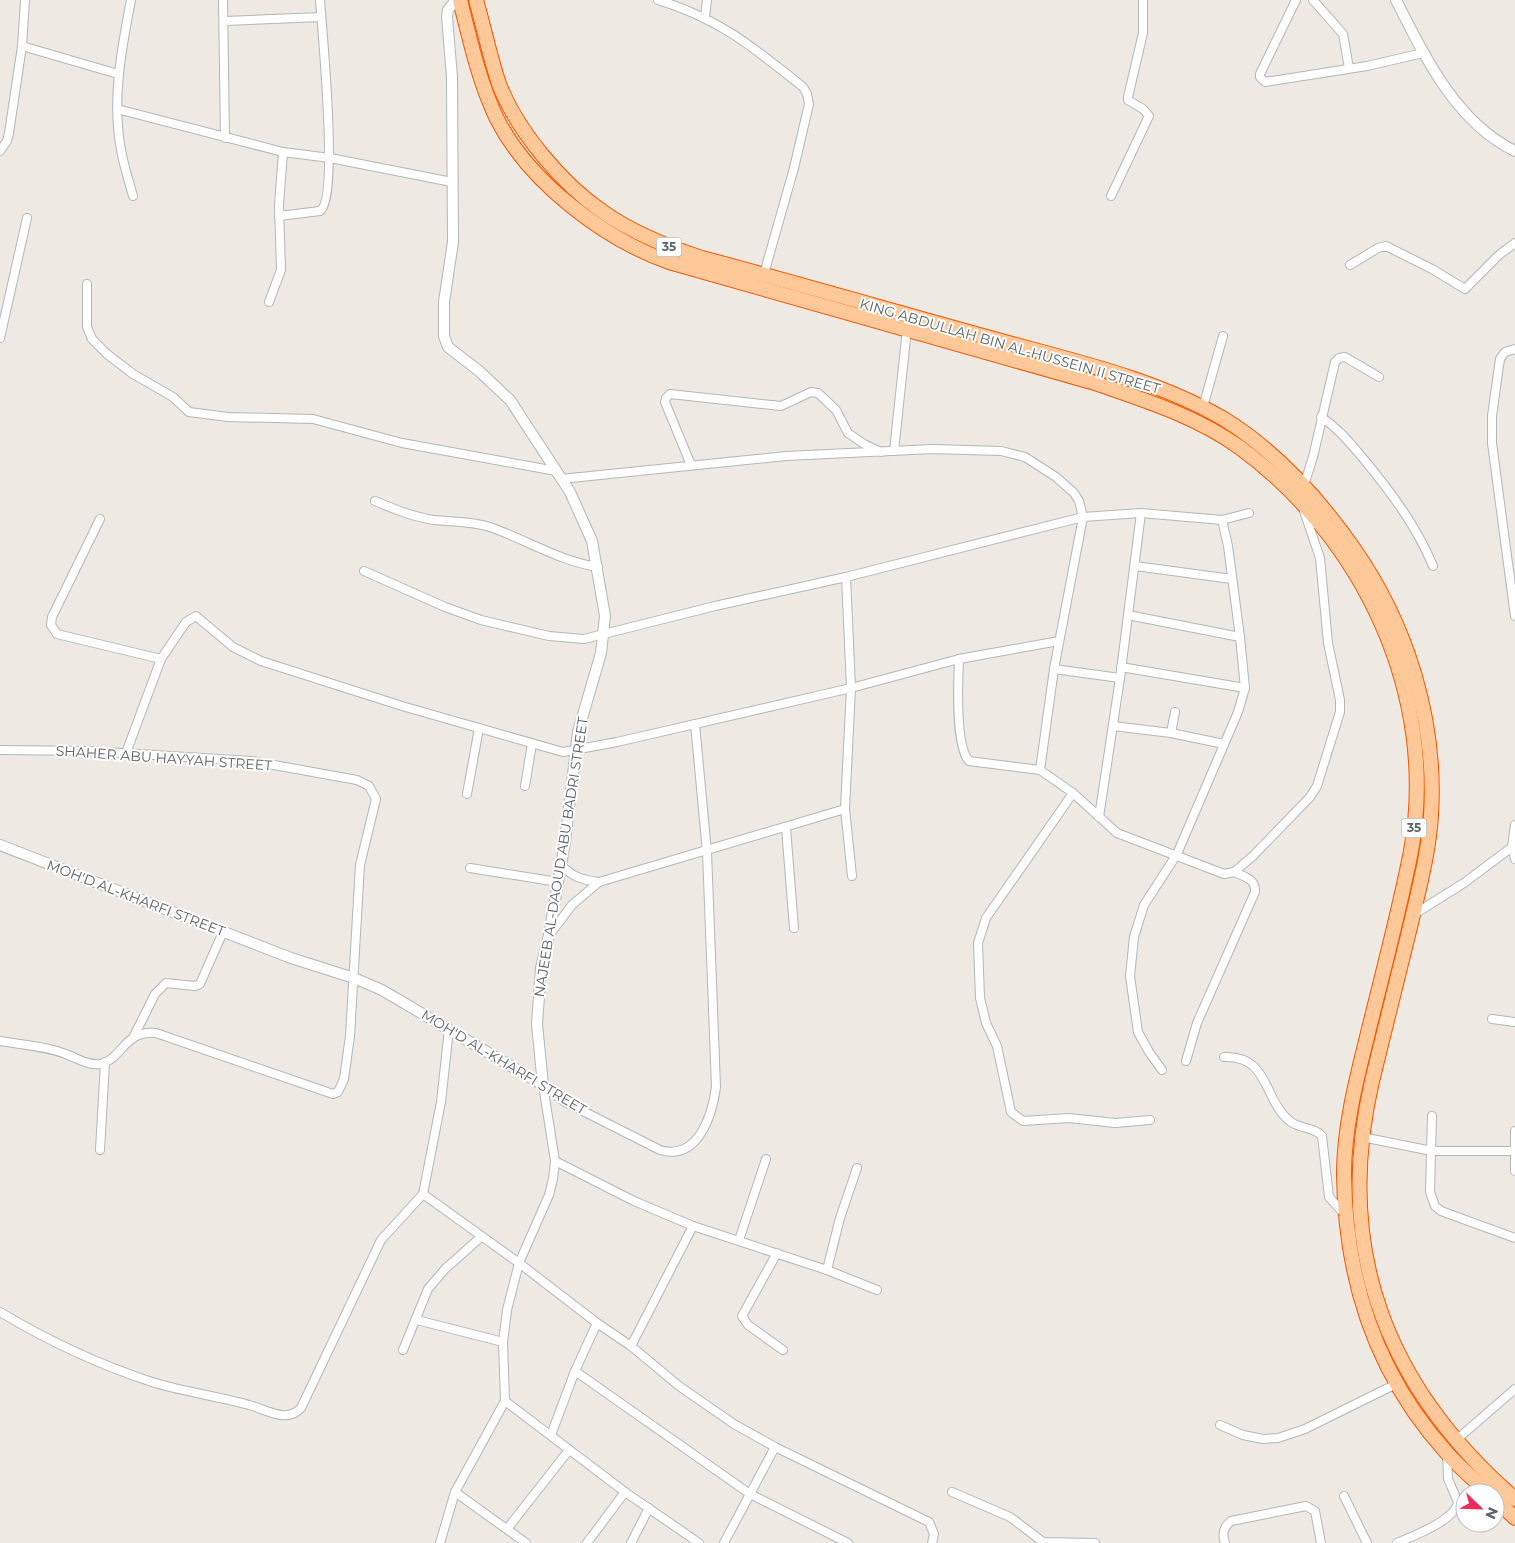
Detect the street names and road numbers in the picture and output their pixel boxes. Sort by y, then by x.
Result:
road number: 35 [656,238,682,256]
street label: KING ABDULLAH BIN AL-HUSSEIN II STREET [858,294,1162,398]
street label: NAJEEB AL-DAOUD ABU BADRI STREET [530,716,592,998]
street label: SHAHER ABU HAYYAH STREET [55,741,273,775]
road number: 35 [1402,818,1426,838]
street label: MOH'D AL-KHARFI STREET [44,856,228,940]
street label: MOH'D AL-KHARFI STREET [418,1005,590,1119]

